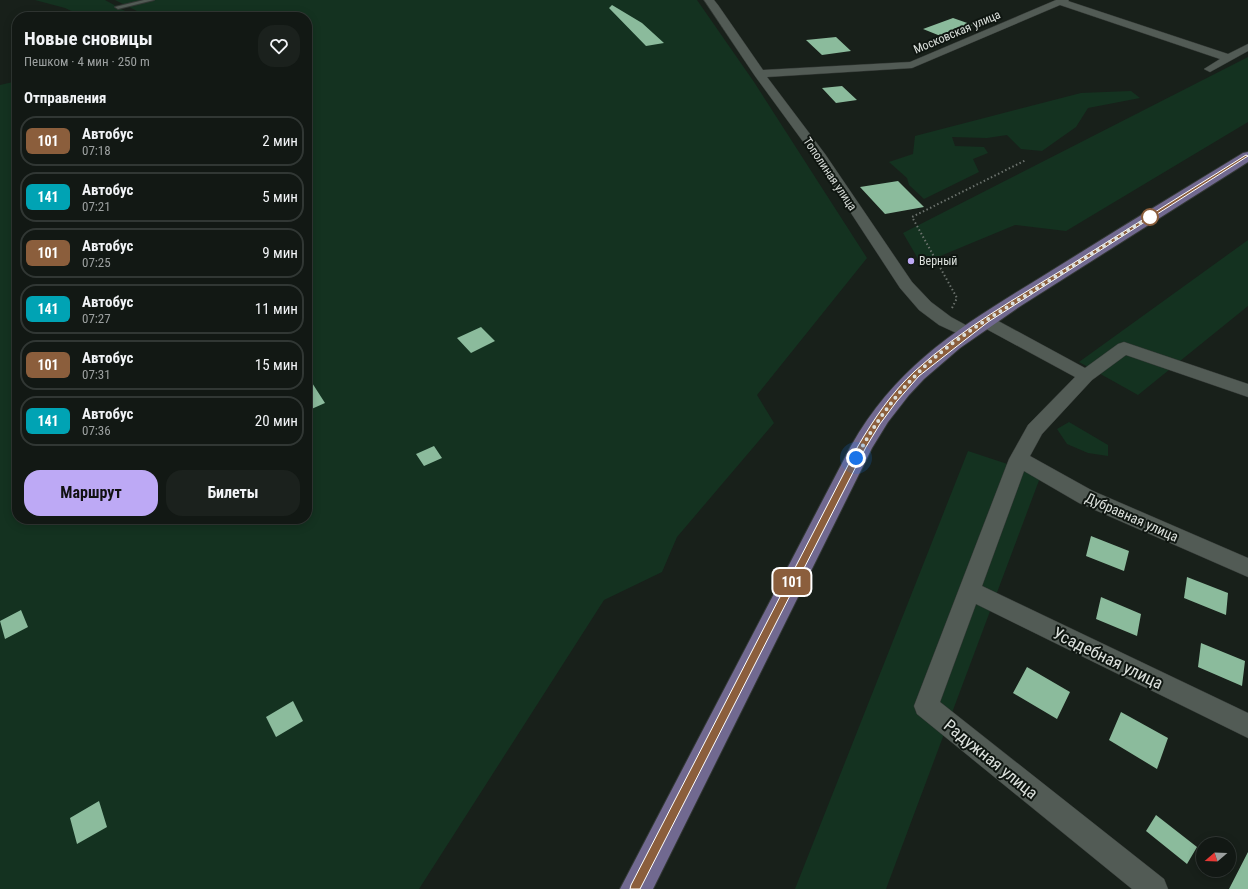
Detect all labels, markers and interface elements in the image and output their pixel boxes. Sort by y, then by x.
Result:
street label: Московская улица [911,7,1003,57]
button: heart [258,25,300,67]
text: Новые сновицы [24,27,153,50]
text: Пешком · 4 мин · 250 m [24,54,150,69]
text: Отправления [24,89,106,107]
text: Автобус [82,125,133,143]
text: 2 мин [262,132,298,150]
text: 101 [37,133,59,149]
street label: Тополиная улица [800,135,860,214]
text: 07:18 [82,143,111,158]
text: Автобус [82,181,133,199]
text: 5 мин [262,188,298,206]
text: 141 [37,189,59,205]
text: 07:21 [82,199,111,214]
unlabelled marker [1141,208,1159,226]
text: Автобус [82,237,133,255]
text: 9 мин [262,244,298,262]
text: 101 [37,245,59,261]
place label: Верный [919,254,957,268]
text: 07:25 [82,255,111,270]
marker: Верный [906,256,916,266]
text: Автобус [82,293,133,311]
text: 11 мин [255,300,298,318]
text: 141 [37,301,59,317]
text: 07:27 [82,311,111,326]
text: Автобус [82,349,133,367]
text: 15 мин [255,356,298,374]
text: 101 [37,357,59,373]
text: 07:31 [82,367,111,382]
text: Автобус [82,405,133,423]
text: 20 мин [255,412,298,430]
text: 141 [37,413,59,429]
text: 07:36 [82,423,111,438]
your location [846,448,866,468]
button: Маршрут [24,470,158,516]
button: Билеты [166,470,300,516]
street label: Дубравная улица [1083,489,1181,545]
line badge: 101 [769,569,815,595]
text: 101 [781,574,803,590]
street label: Усадебная улица [1050,623,1166,693]
street label: Радужная улица [940,715,1042,803]
north arrow [1196,837,1236,877]
map controls [1196,837,1236,877]

